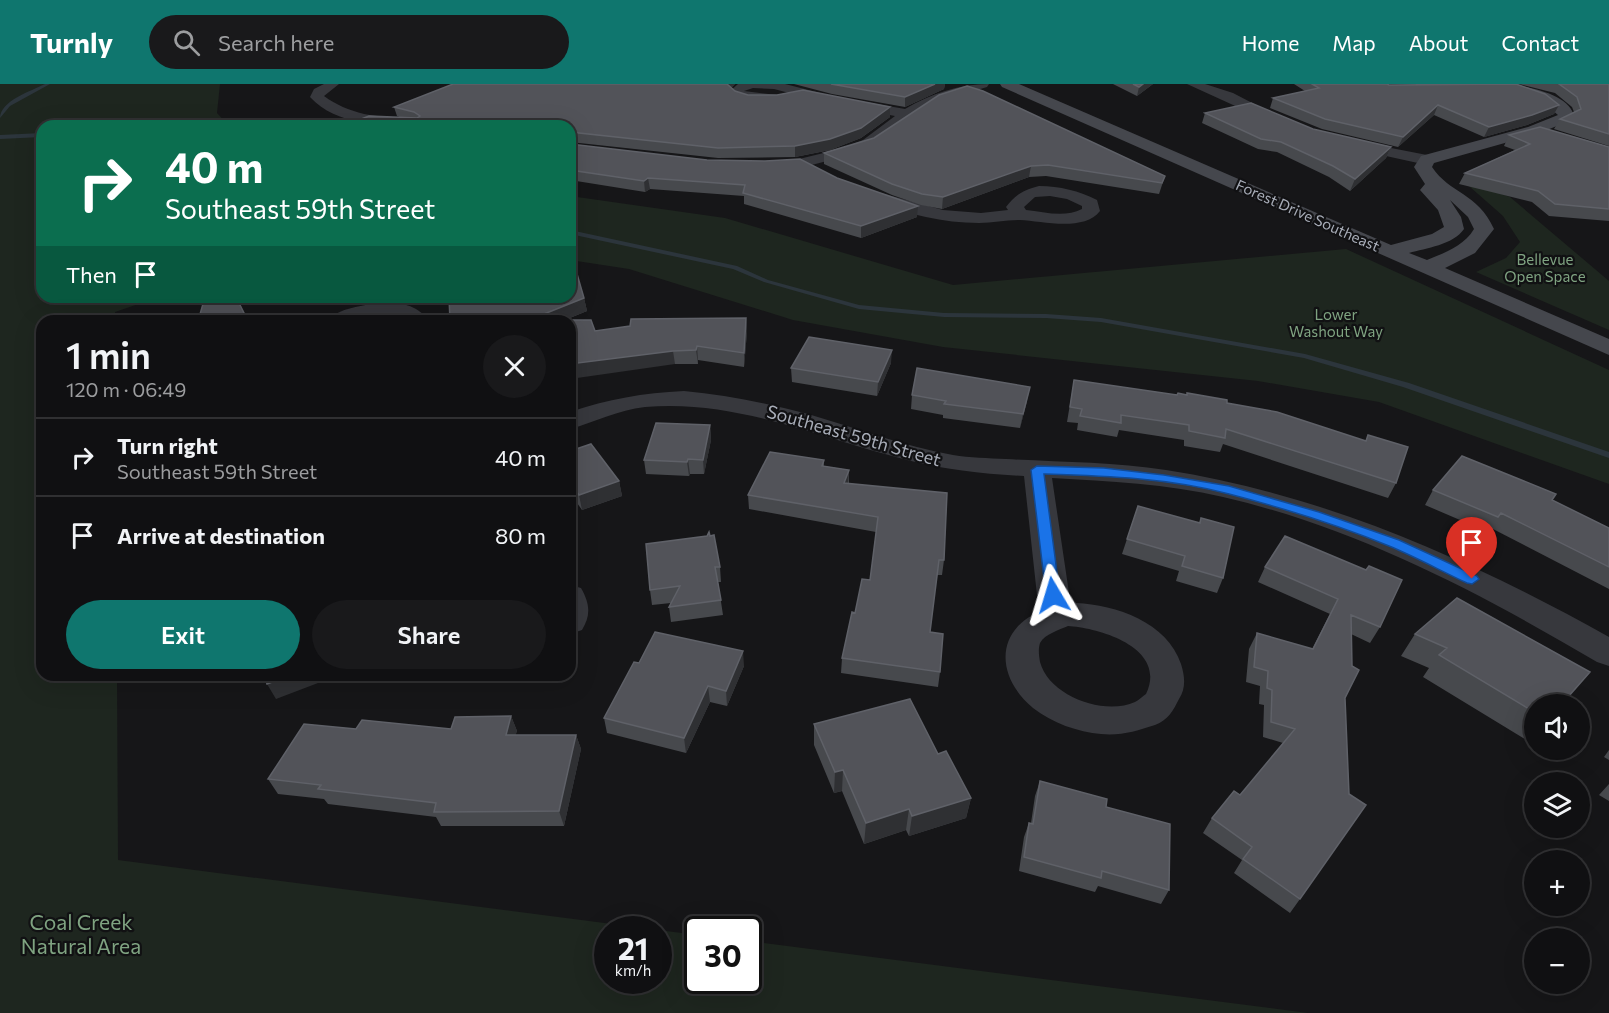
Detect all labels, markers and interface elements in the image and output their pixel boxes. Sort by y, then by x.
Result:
search box [149,15,569,69]
text: Turnly [30,25,113,59]
icon: search [170,26,203,59]
text: Search here [218,29,334,56]
text: Home [1242,30,1299,55]
text: Map [1332,30,1376,55]
text: About [1409,30,1468,55]
text: Contact [1501,30,1579,55]
text: 40 m [165,140,263,192]
icon: right [66,144,144,222]
street label: Forest Drive Southeast [1233,175,1383,255]
text: Southeast 59th Street [165,192,435,225]
park label: Bellevue Open Space [1504,250,1586,285]
icon: arrive [129,258,162,291]
text: Then [66,261,117,288]
park label: Lower Washout Way [1289,305,1383,340]
text: 1 min [66,332,151,376]
button: close [483,335,546,398]
text: 120 m · 06:49 [66,377,186,401]
street label: Southeast 59th Street [764,400,944,470]
text: Turn right [117,432,218,459]
icon: right [66,441,99,474]
text: 40 m [495,444,546,471]
text: Southeast 59th Street [117,459,317,483]
pin [1446,517,1497,579]
icon: arrive [66,519,99,552]
text: Arrive at destination [117,522,325,549]
text: 80 m [495,522,546,549]
icon: arrive [1455,526,1488,559]
position arrow [1021,563,1085,627]
button: Exit [66,600,300,669]
button: Share [312,600,546,669]
map controls [1524,694,1590,994]
button: sound [1524,694,1590,760]
button: layers [1524,772,1590,838]
button: + [1524,850,1590,916]
park label: Coal Creek Natural Area [21,909,141,958]
speed limit sign: 30 [684,916,762,994]
button: − [1524,928,1590,994]
text: 21 [618,929,648,966]
text: km/h [615,961,651,979]

